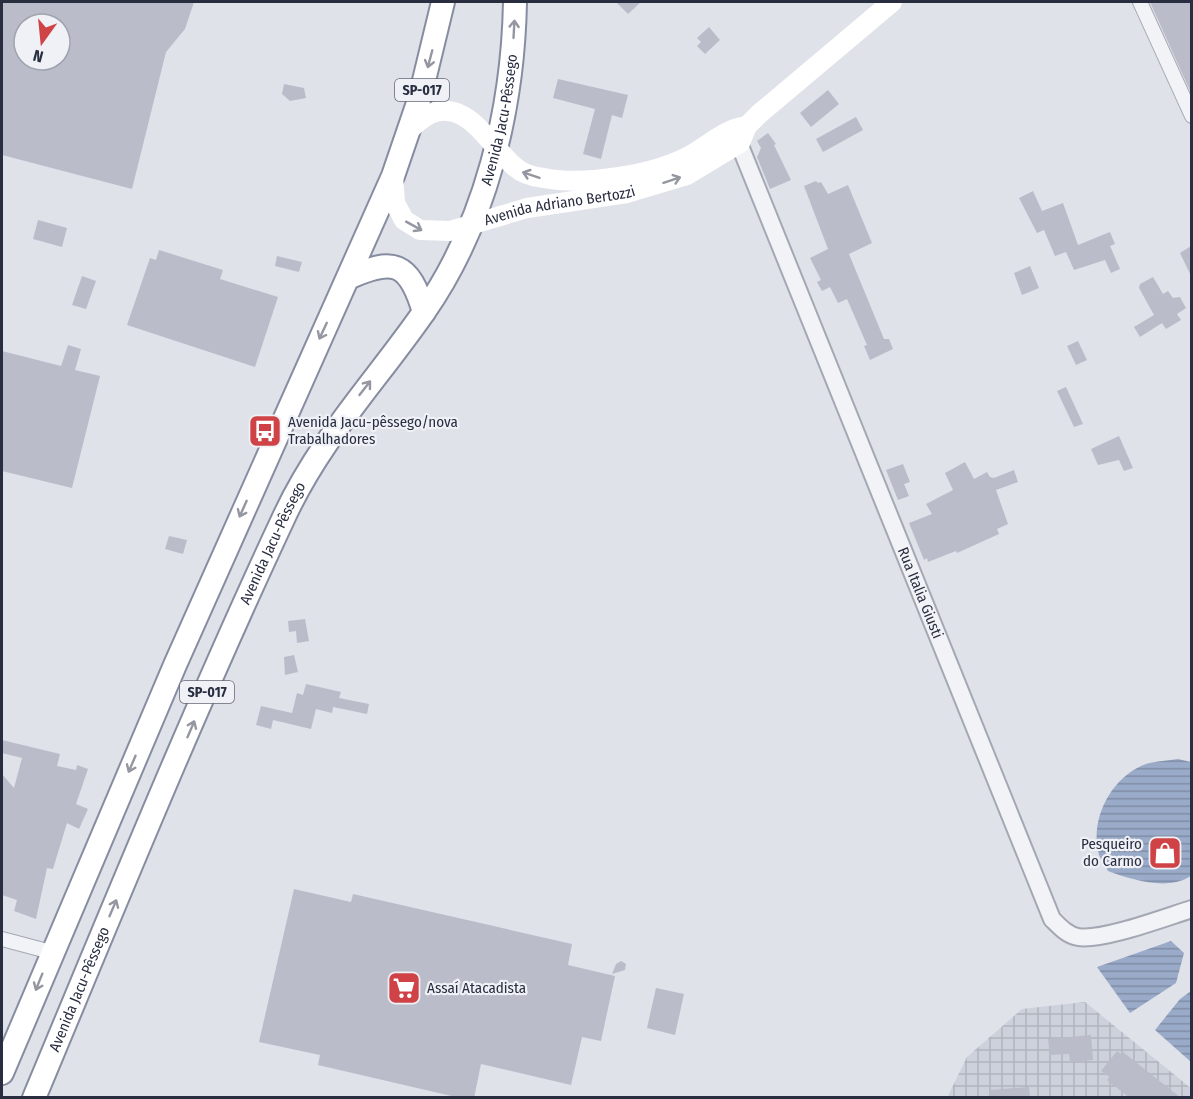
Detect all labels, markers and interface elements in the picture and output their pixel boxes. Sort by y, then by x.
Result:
north arrow [12,12,72,72]
one-way arrow [509,20,520,40]
text: N [31,46,45,66]
one-way arrow [424,49,435,68]
street label: Avenida Jacu-Pêssego [477,53,521,187]
road number: SP-017 [395,79,449,101]
one-way arrow [523,168,541,179]
one-way arrow [662,174,681,185]
street label: Avenida Adriano Bertozzi [482,182,637,229]
one-way arrow [405,220,422,232]
one-way arrow [317,321,329,339]
one-way arrow [358,380,371,396]
bus stop icon: Avenida Jacu-pêssego/nova Trabalhadores [247,413,283,449]
place label: Avenida Jacu-pêssego/nova Trabalhadores [288,413,458,448]
street label: Avenida Jacu-Pêssego [236,479,309,607]
one-way arrow [237,499,249,517]
street label: Rua Italia Giusti [894,545,947,641]
road number: SP-017 [180,681,234,703]
one-way arrow [186,720,197,739]
one-way arrow [125,755,137,773]
place label: Pesqueiro do Carmo [1081,835,1142,870]
shop icon: Pesqueiro do Carmo [1147,835,1183,871]
one-way arrow [108,899,119,917]
street label: Avenida Jacu-Pêssego [45,924,113,1054]
supermarket icon: Assaí Atacadista [386,970,422,1006]
one-way arrow [33,973,44,991]
place label: Assaí Atacadista [427,979,526,997]

